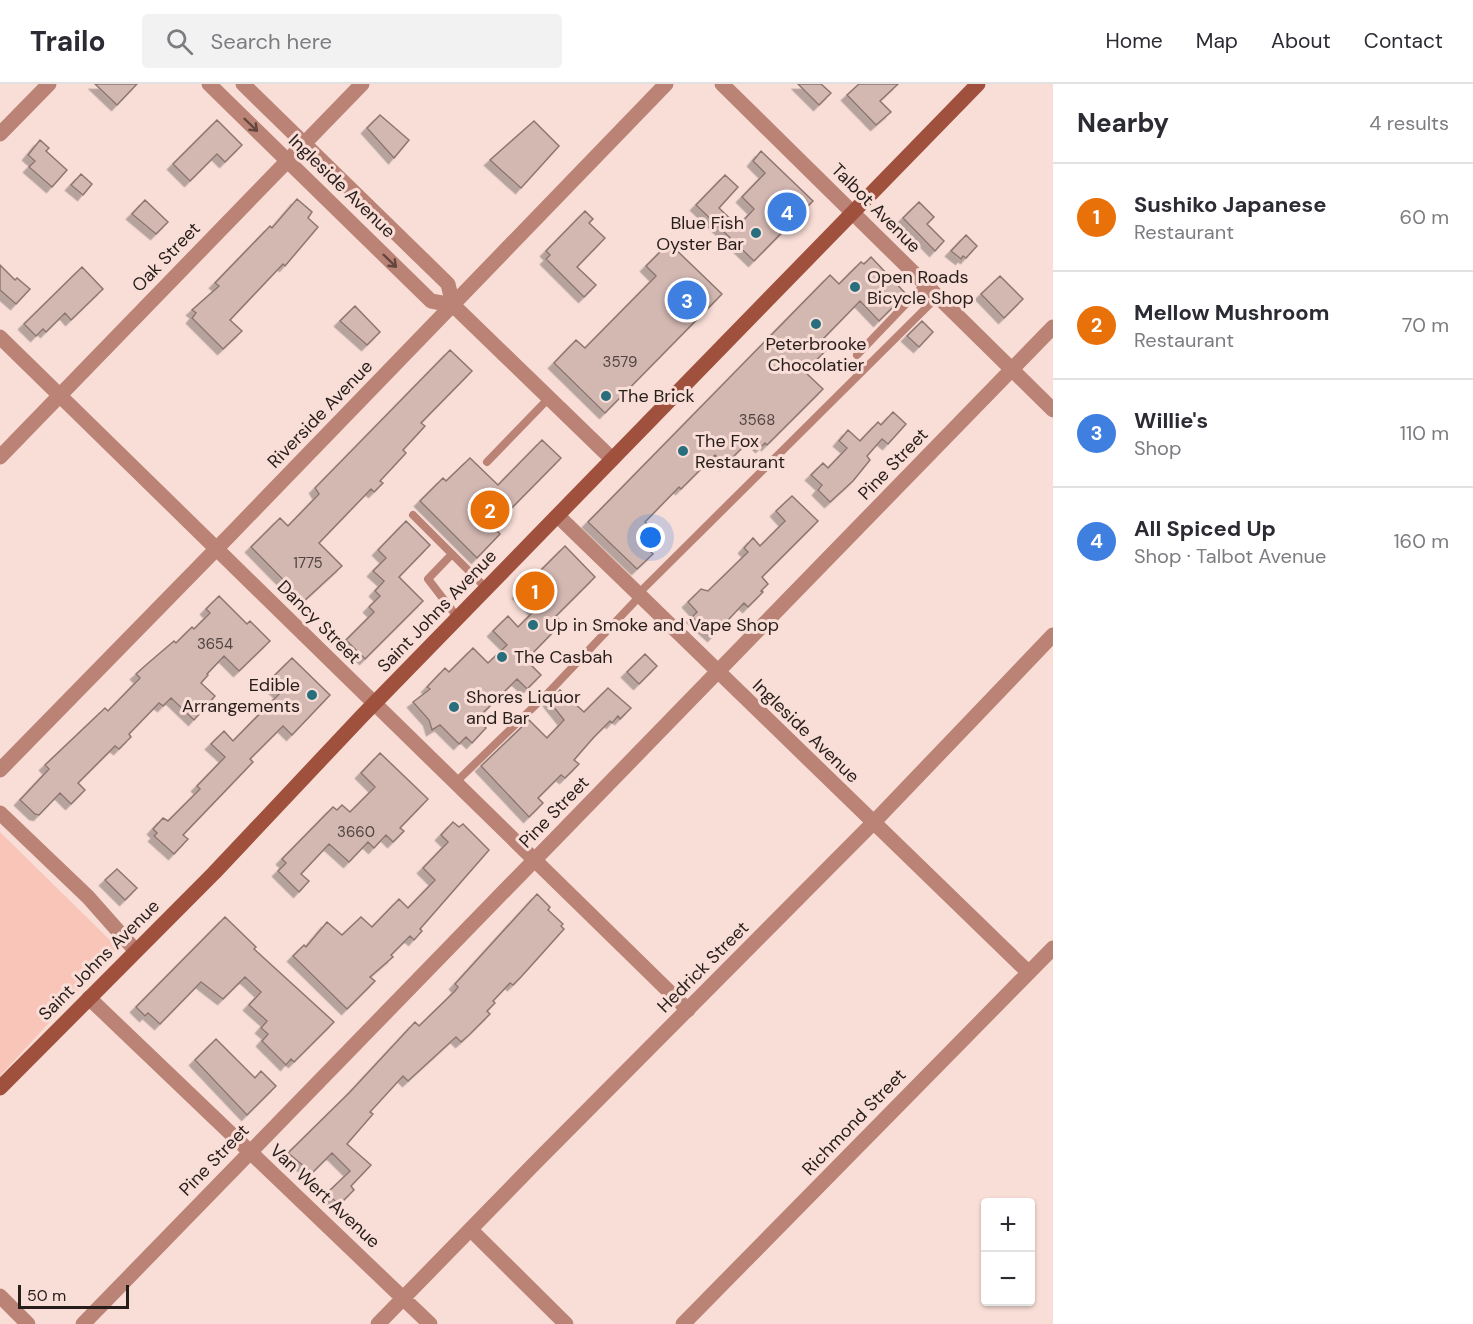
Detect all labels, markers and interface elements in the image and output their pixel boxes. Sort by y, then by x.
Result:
search box [142,14,562,68]
text: Trailo [30,23,106,60]
icon: search [163,25,196,58]
text: Search here [211,27,332,56]
text: Home [1105,27,1163,55]
text: Map [1196,27,1238,55]
text: About [1271,27,1331,55]
text: Contact [1364,27,1443,55]
text: Nearby [1077,106,1169,140]
text: 4 results [1369,110,1449,136]
one-way arrow [243,117,258,132]
street label: Ingleside Avenue [283,129,401,243]
street label: Talbot Avenue [826,158,926,258]
pin: 4 [768,190,806,234]
text: Sushiko Japanese [1134,190,1326,219]
text: 1 [1093,204,1100,230]
text: 60 m [1400,204,1449,230]
place label: Blue Fish Oyster Bar [656,211,744,256]
street label: Oak Street [127,217,205,297]
text: Restaurant [1134,219,1234,245]
marker: Blue Fish Oyster Bar [749,226,763,240]
one-way arrow [382,254,397,269]
place label: Open Roads Bicycle Shop [867,265,974,310]
pin: 3 [668,278,706,322]
marker: Open Roads Bicycle Shop [848,280,862,294]
text: Mellow Mushroom [1134,298,1329,327]
text: 2 [1091,312,1102,338]
text: 70 m [1402,312,1449,338]
marker: Peterbrooke Chocolatier [809,317,823,331]
text: Restaurant [1134,327,1234,353]
place label: Peterbrooke Chocolatier [765,332,867,377]
house number: 3579 [603,352,637,372]
street label: Riverside Avenue [262,355,378,473]
place label: The Brick [618,384,695,408]
marker: The Brick [599,389,613,403]
text: Willie's [1134,406,1208,435]
house number: 3568 [739,410,775,430]
text: 3 [1090,420,1103,446]
text: 110 m [1400,420,1449,446]
street label: Pine Street [853,423,933,505]
place label: The Fox Restaurant [695,429,785,474]
text: Shop [1134,435,1181,461]
marker: The Fox Restaurant [676,444,690,458]
pin: 2 [470,488,510,532]
text: All Spiced Up [1134,514,1276,543]
your location [636,523,665,552]
text: 4 [1090,528,1103,554]
text: 160 m [1393,528,1449,554]
text: Shop · Talbot Avenue [1134,543,1326,569]
street label: Saint Johns Avenue [372,544,502,678]
house number: 1775 [293,553,323,573]
pin: 1 [516,568,554,614]
street label: Dancy Street [272,575,366,669]
place label: Up in Smoke and Vape Shop [545,613,779,637]
marker: Up in Smoke and Vape Shop [526,618,540,632]
house number: 3654 [197,634,233,654]
place label: The Casbah [514,645,613,669]
marker: The Casbah [495,650,509,664]
place label: Edible Arrangements [182,673,300,718]
street label: Ingleside Avenue [747,674,865,788]
place label: Shores Liquor and Bar [466,685,581,730]
marker: Edible Arrangements [305,688,319,702]
marker: Shores Liquor and Bar [447,700,461,714]
street label: Pine Street [514,771,594,853]
house number: 3660 [337,822,375,842]
street label: Saint Johns Avenue [33,894,165,1026]
street label: Hedrick Street [652,916,754,1018]
street label: Richmond Street [797,1063,911,1181]
street label: Pine Street [174,1119,254,1201]
street label: Van Wert Avenue [265,1139,385,1253]
map controls [981,1198,1035,1306]
button: + [981,1198,1035,1252]
button: − [981,1252,1035,1306]
scale bar [18,1282,129,1310]
text: 50 m [27,1285,66,1306]

